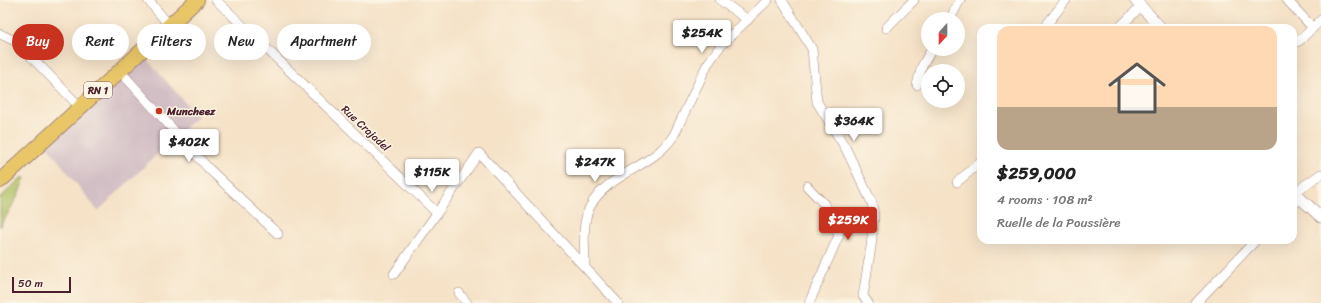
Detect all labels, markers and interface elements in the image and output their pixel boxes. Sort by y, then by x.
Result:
north arrow [921,12,965,56]
map controls [921,12,965,108]
pin: $254K [674,20,730,54]
text: $254K [682,21,722,44]
chip: Buy [12,24,64,60]
chip: Rent [72,24,129,60]
chip: Filters [137,24,206,60]
chip: New [214,24,269,60]
chip: Apartment [277,24,371,60]
icon: home [1101,52,1173,124]
button: locate [921,64,965,108]
road number: RN 1 [84,82,112,98]
street label: Rue Crajadel [337,100,395,157]
place label: Muncheez [166,102,216,121]
marker: Muncheez [154,106,164,116]
pin: $364K [826,108,882,142]
text: $364K [834,109,874,132]
pin: $402K [161,129,217,163]
text: $402K [169,130,209,153]
pin: $247K [567,149,623,183]
text: $247K [575,150,615,173]
text: $259,000 [997,158,1076,188]
pin: $115K [404,159,460,193]
text: $115K [414,160,450,183]
text: 4 rooms · 108 m² [997,188,1093,211]
pin: $259K [820,207,876,241]
text: $259K [828,208,868,231]
text: Ruelle de la Poussière [997,211,1121,234]
text: 50 m [18,274,43,293]
scale bar [12,275,71,294]

